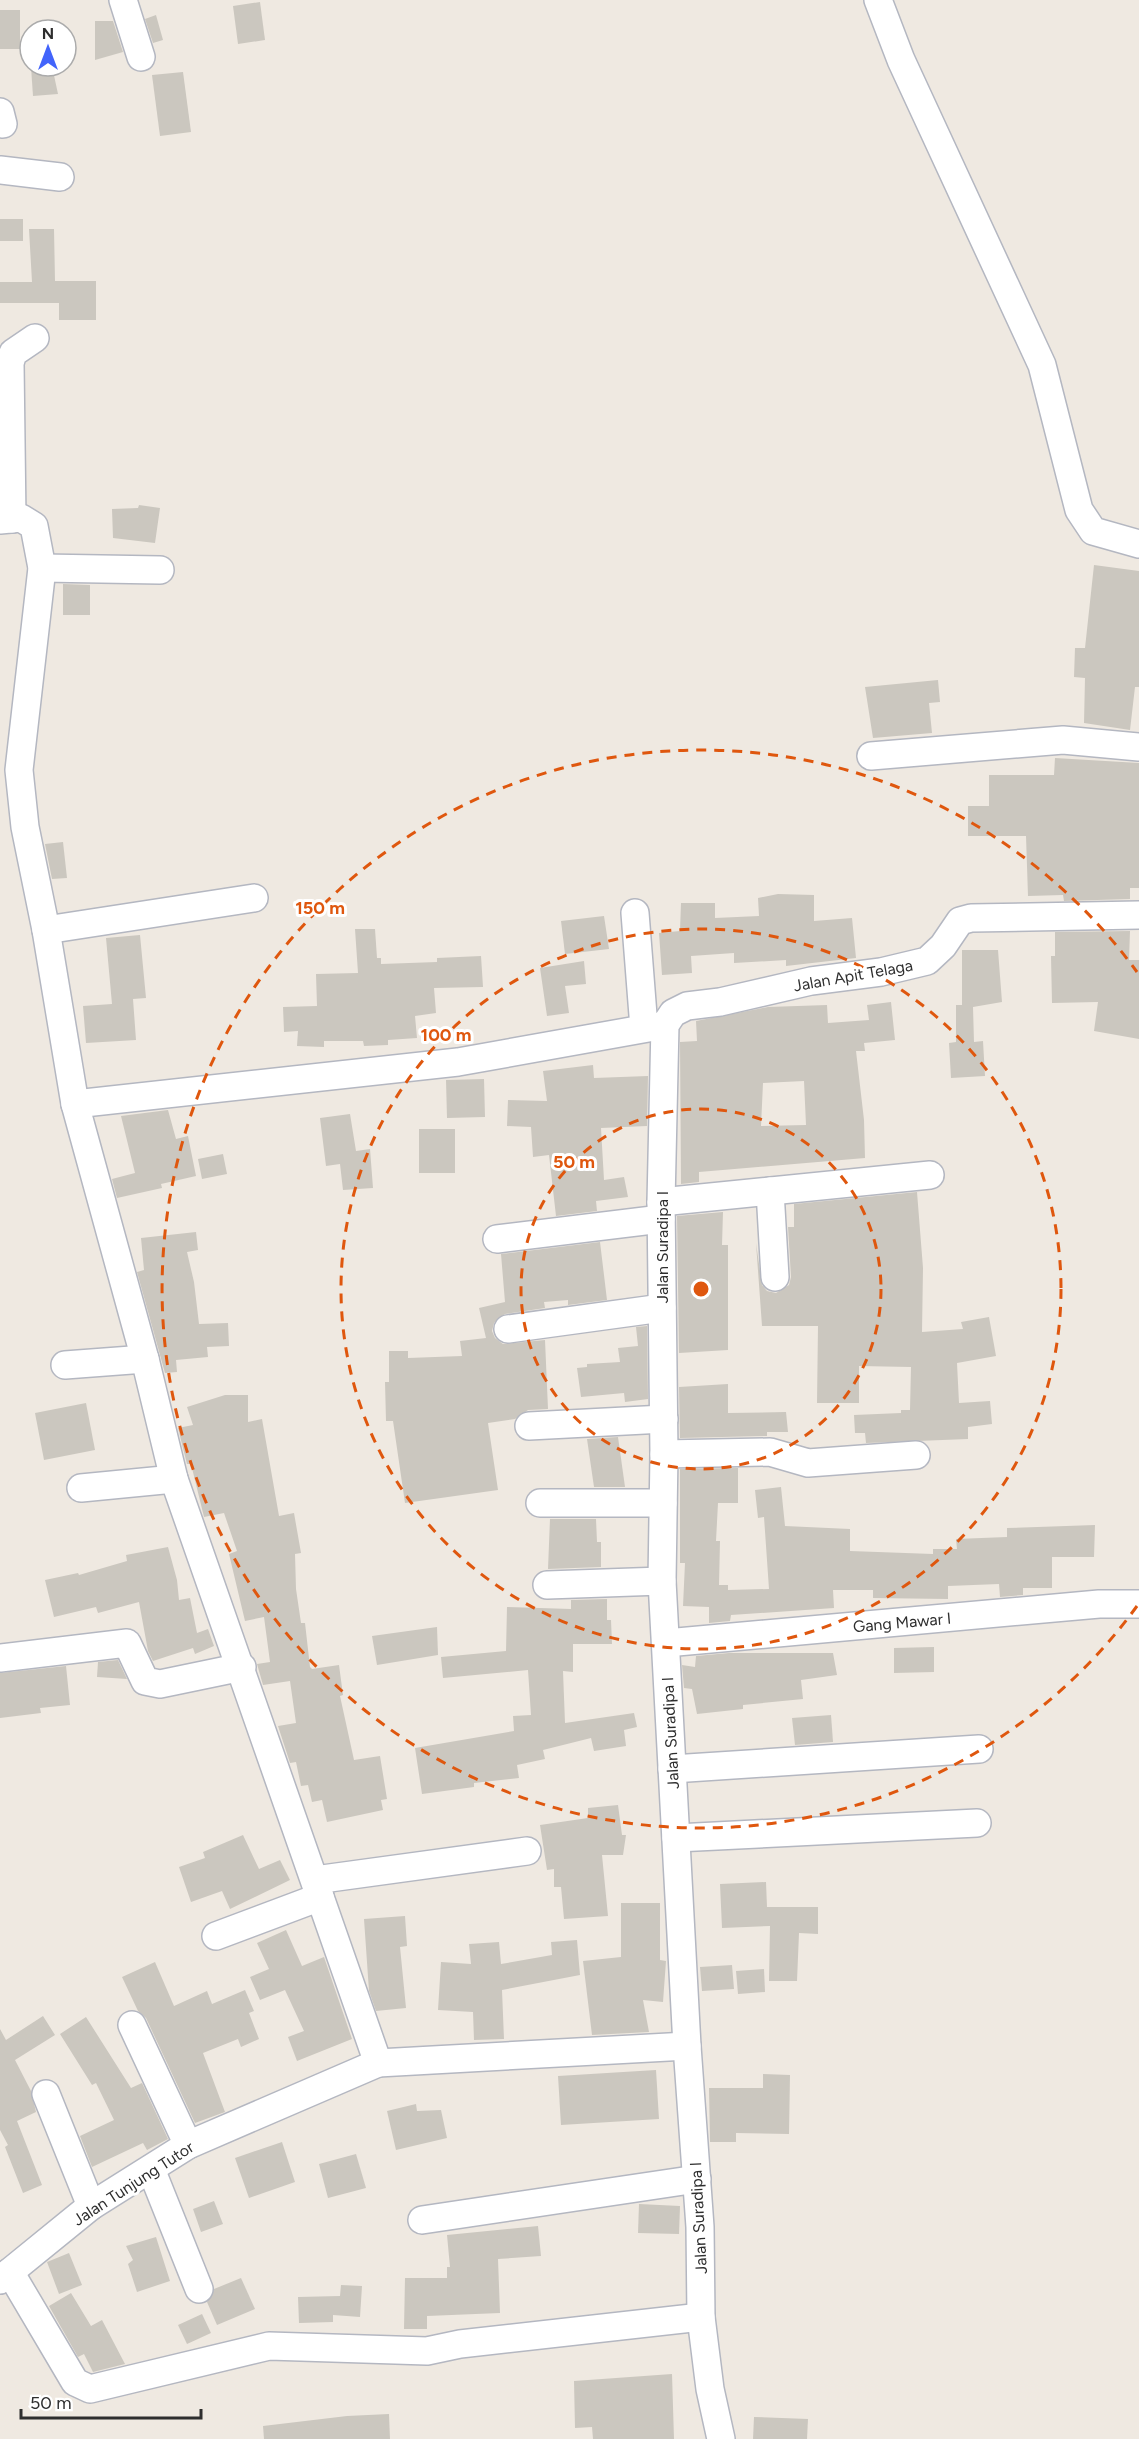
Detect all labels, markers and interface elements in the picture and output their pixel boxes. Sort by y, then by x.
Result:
north arrow [18,18,78,78]
text: N [42,24,54,43]
text: 150 m [295,897,345,919]
street label: Jalan Apit Telaga [792,956,914,995]
text: 100 m [421,1024,471,1046]
text: 50 m [553,1151,595,1173]
street label: Jalan Suradipa I [653,1191,672,1303]
centre of rings [691,1279,711,1299]
street label: Gang Mawar I [852,1609,952,1636]
street label: Jalan Suradipa I [658,1676,683,1790]
street label: Jalan Tunjung Tutor [69,2137,198,2230]
street label: Jalan Suradipa I [686,2161,711,2275]
scale bar [21,2382,201,2420]
text: 50 m [30,2392,72,2414]

